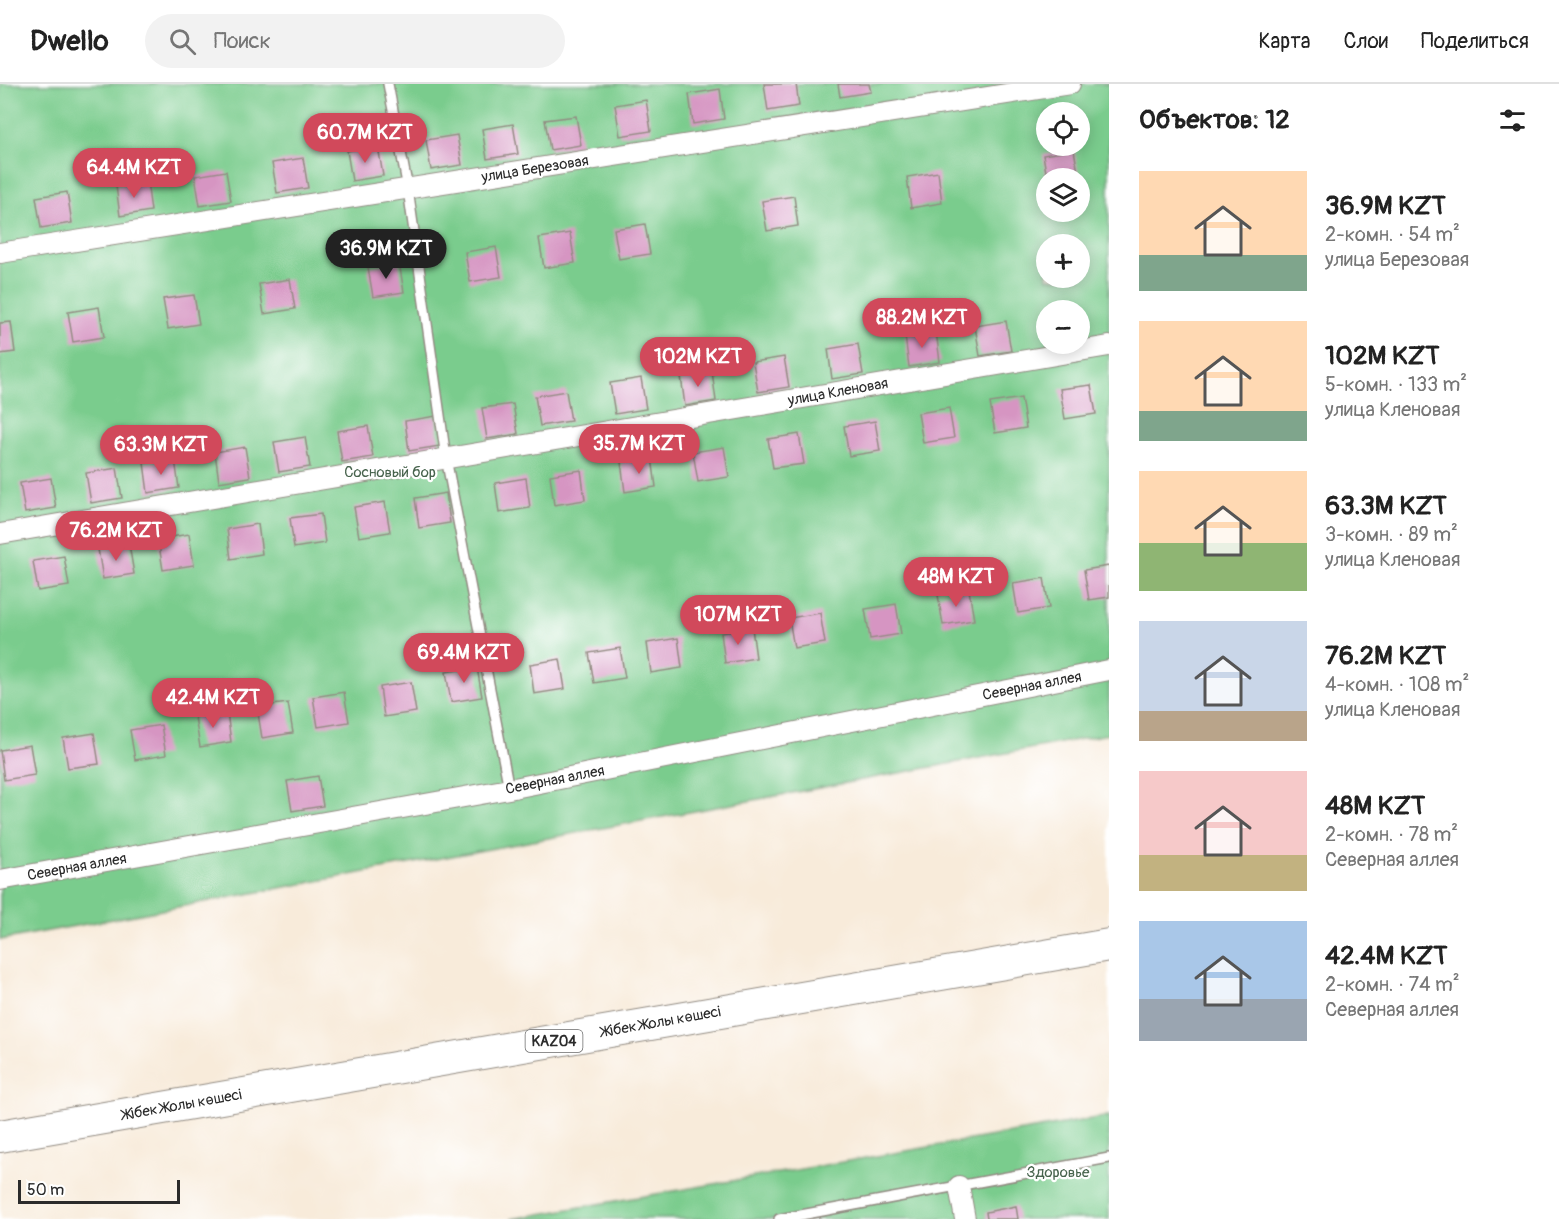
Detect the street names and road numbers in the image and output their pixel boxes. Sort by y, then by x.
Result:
street label: улица Березовая [479,151,590,187]
street label: улица Кленовая [785,374,890,410]
street label: Северная аллея [981,667,1083,705]
street label: Северная аллея [504,761,606,799]
street label: Северная аллея [26,849,128,885]
street label: Жібек Жолы көшесі [598,1002,723,1042]
road number: KАZ04 [526,1030,582,1052]
street label: Жібек Жолы көшесі [119,1085,244,1125]

